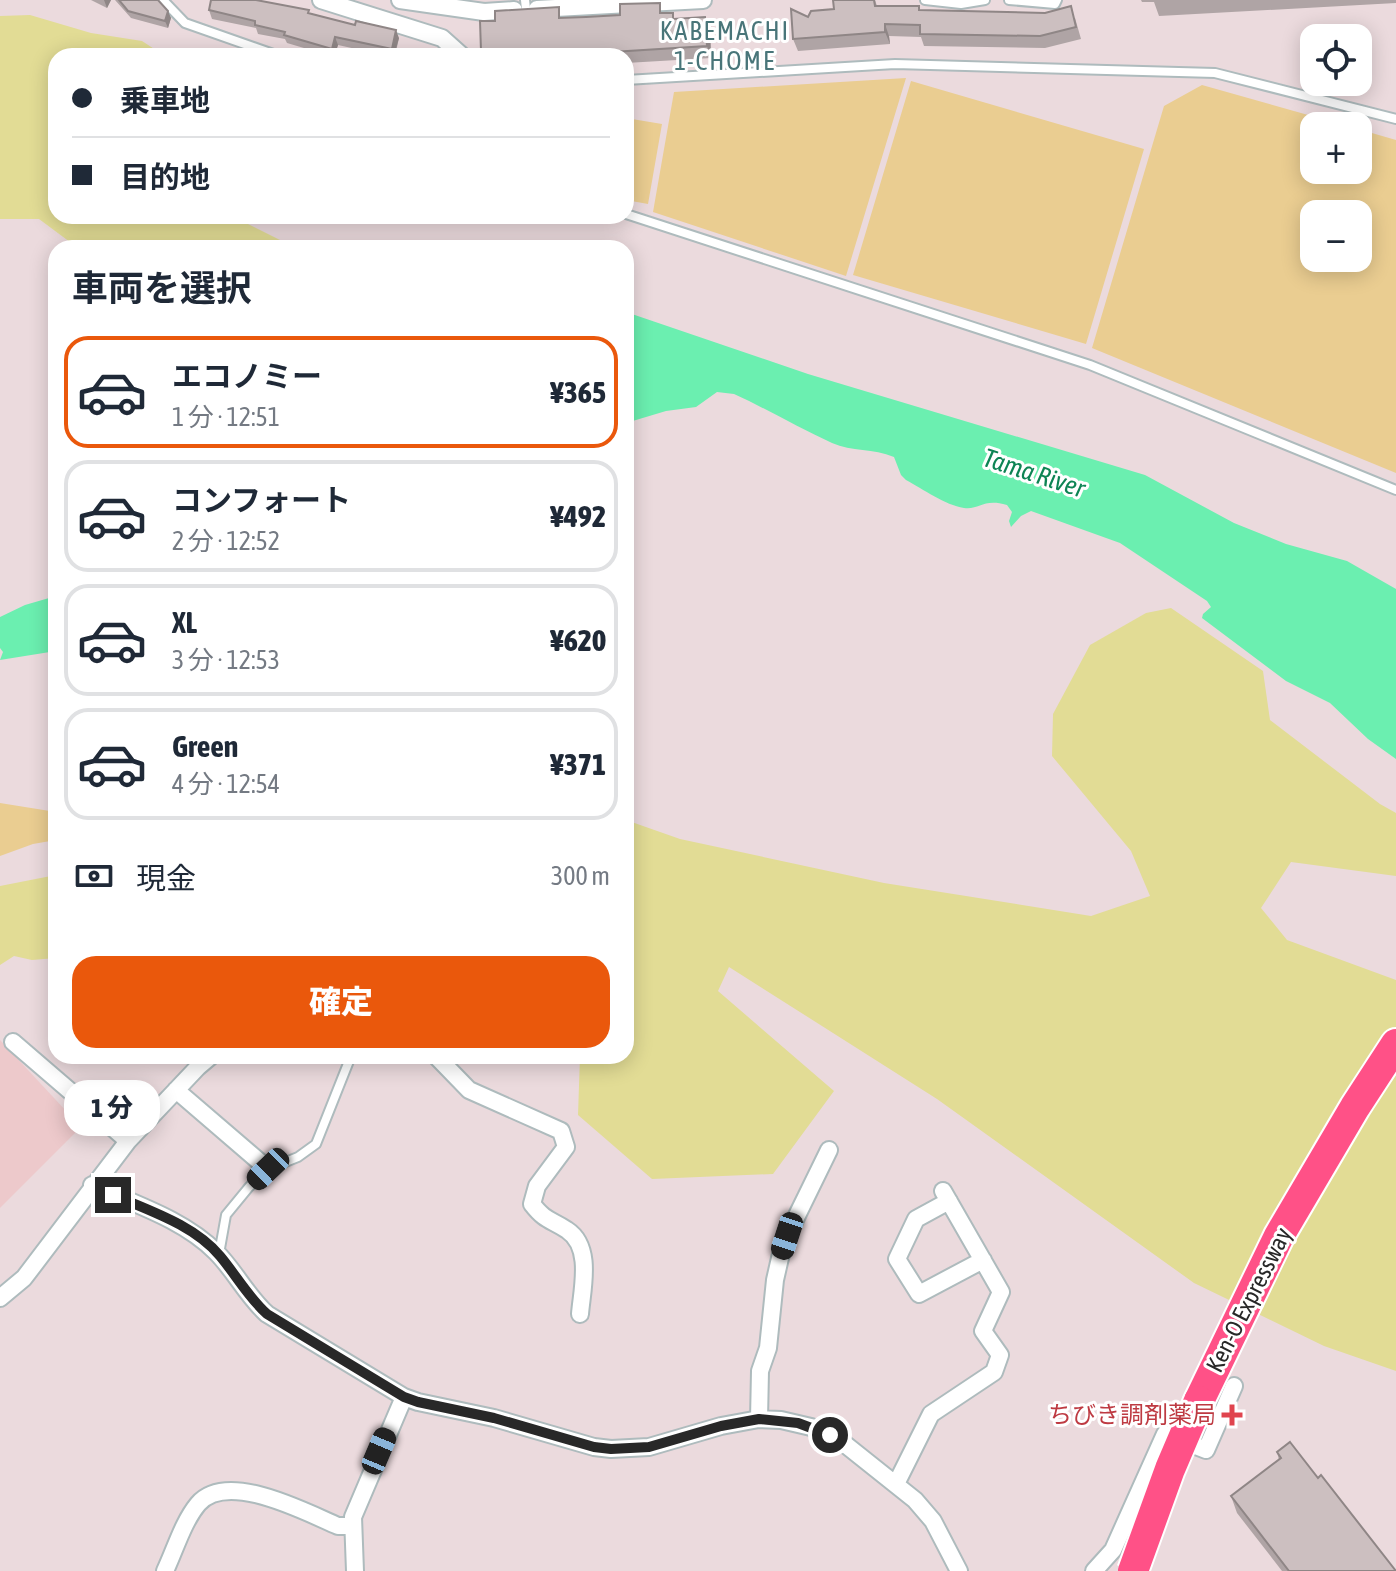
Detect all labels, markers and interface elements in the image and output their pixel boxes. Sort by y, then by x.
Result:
district label: KABEMACHI 1-CHOME [660,16,790,76]
map controls [1300,24,1372,272]
button: locate [1300,24,1372,96]
text: 乗車地 [120,83,210,117]
button: + [1300,112,1372,184]
text: 目的地 [120,160,210,194]
button: − [1300,200,1372,272]
text: 車両を選択 [72,267,252,309]
icon: car [76,356,148,428]
text: エコノミー [172,359,322,393]
text: ¥365 [550,375,606,409]
text: 1 分 · 12:51 [172,402,280,432]
water label: Tama River [979,442,1090,504]
icon: car [76,480,148,552]
text: コンフォート [172,483,351,517]
text: ¥492 [550,499,606,533]
text: 2 分 · 12:52 [172,526,280,556]
icon: car [76,604,148,676]
text: XL [172,605,197,639]
text: ¥620 [550,623,606,657]
text: 3 分 · 12:53 [172,645,280,675]
icon: car [76,728,148,800]
text: Green [172,729,238,763]
text: ¥371 [550,747,606,781]
text: 4 分 · 12:54 [172,769,280,799]
icon: cash [72,854,116,898]
text: 現金 [136,861,196,895]
text: 300 m [551,861,610,891]
button: 確定 [72,956,610,1048]
callout: 1 分 [65,1079,161,1135]
text: 1 分 [91,1093,133,1123]
car [242,1144,294,1194]
route end [95,1177,131,1213]
car [768,1209,806,1263]
street label: Ken-O Expressway [1201,1223,1297,1377]
place label: ちびき調剤薬局 [1048,1401,1216,1428]
marker: ちびき調剤薬局 [1223,1406,1241,1424]
route start [812,1417,848,1453]
car [359,1424,399,1478]

